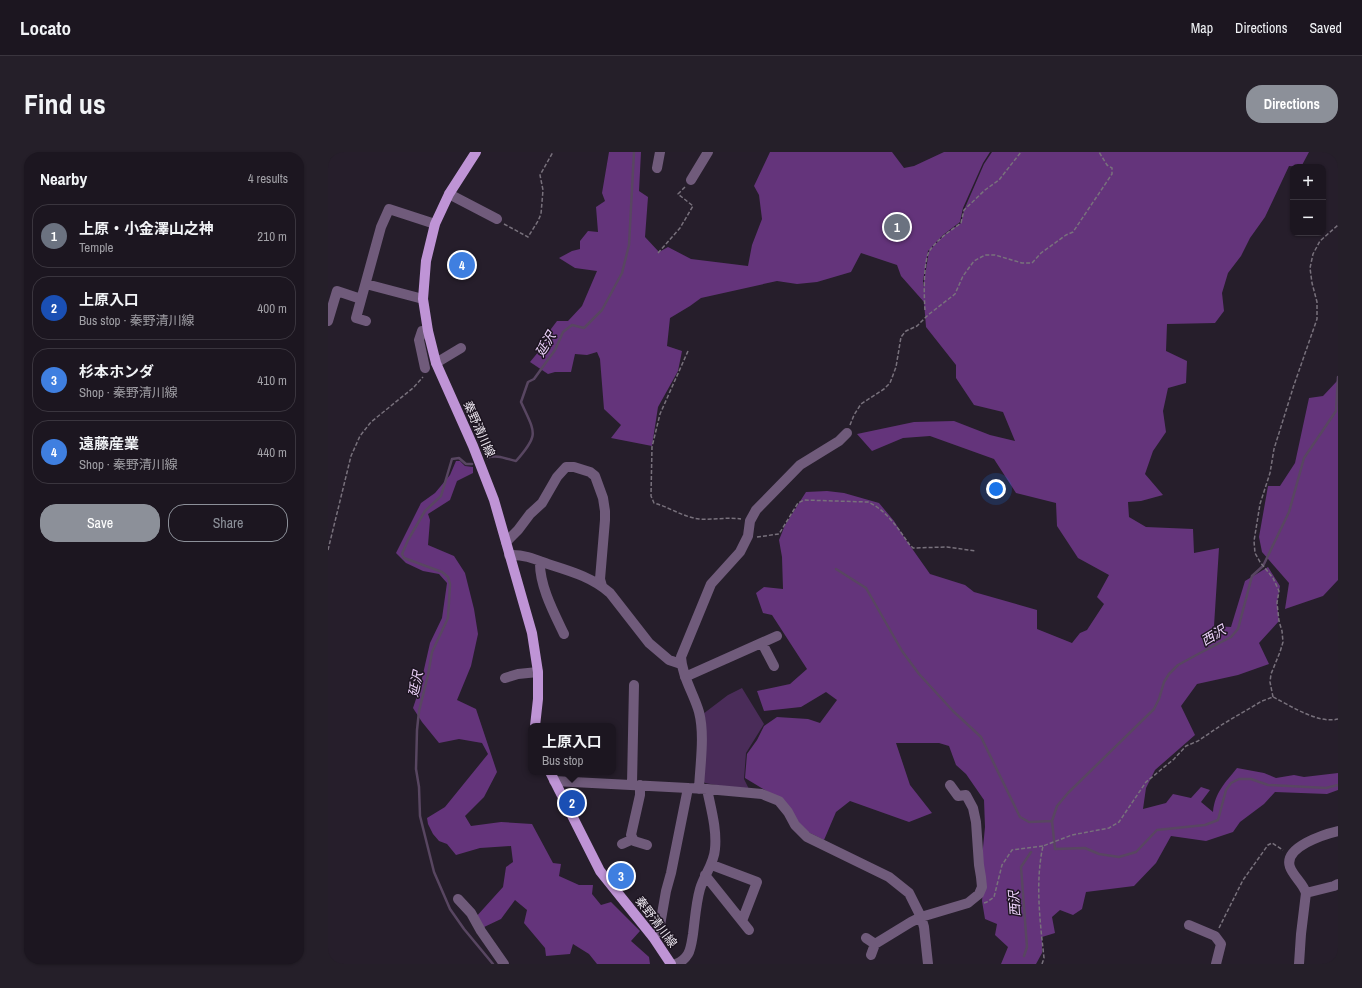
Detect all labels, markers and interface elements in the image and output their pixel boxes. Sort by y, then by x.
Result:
text: Locato [20,15,71,41]
text: Map [1191,19,1213,37]
text: Directions [1235,19,1287,37]
text: Saved [1309,19,1342,37]
text: Find us [24,85,106,123]
button: Directions [1246,85,1338,123]
map controls [1290,164,1326,236]
button: + [1290,164,1326,200]
text: Nearby [40,167,87,190]
text: 4 results [248,170,288,187]
button: − [1290,200,1326,236]
pin: 1 [884,212,910,242]
text: 上原・小金澤山之神 [79,218,214,239]
text: 1 [51,228,57,245]
text: 210 m [257,228,287,245]
text: Temple [79,239,113,256]
pin: 4 [449,250,475,280]
text: 上原入口 [79,289,139,310]
text: 2 [51,300,57,317]
text: 400 m [257,300,287,317]
text: Bus stop · 秦野清川線 [79,312,194,329]
water label: 延沢 [531,327,560,360]
text: 杉本ホンダ [79,361,154,382]
text: 3 [51,372,57,389]
text: 410 m [257,372,287,389]
text: Shop · 秦野清川線 [79,384,178,401]
street label: 秦野清川線 [459,398,499,460]
text: 遠藤産業 [79,433,139,454]
text: 4 [51,444,57,461]
text: 440 m [257,444,287,461]
text: Shop · 秦野清川線 [79,456,178,473]
your location [986,479,1006,499]
button: Save [40,504,160,542]
button: Share [168,504,288,542]
water label: 西沢 [1198,620,1230,649]
water label: 延沢 [404,668,427,699]
popup [528,723,616,775]
text: 上原入口 [542,731,602,752]
text: Bus stop [542,752,583,769]
pin: 2 [559,788,585,818]
pin: 3 [608,861,634,891]
water label: 西沢 [1005,888,1024,918]
street label: 秦野清川線 [632,893,680,951]

